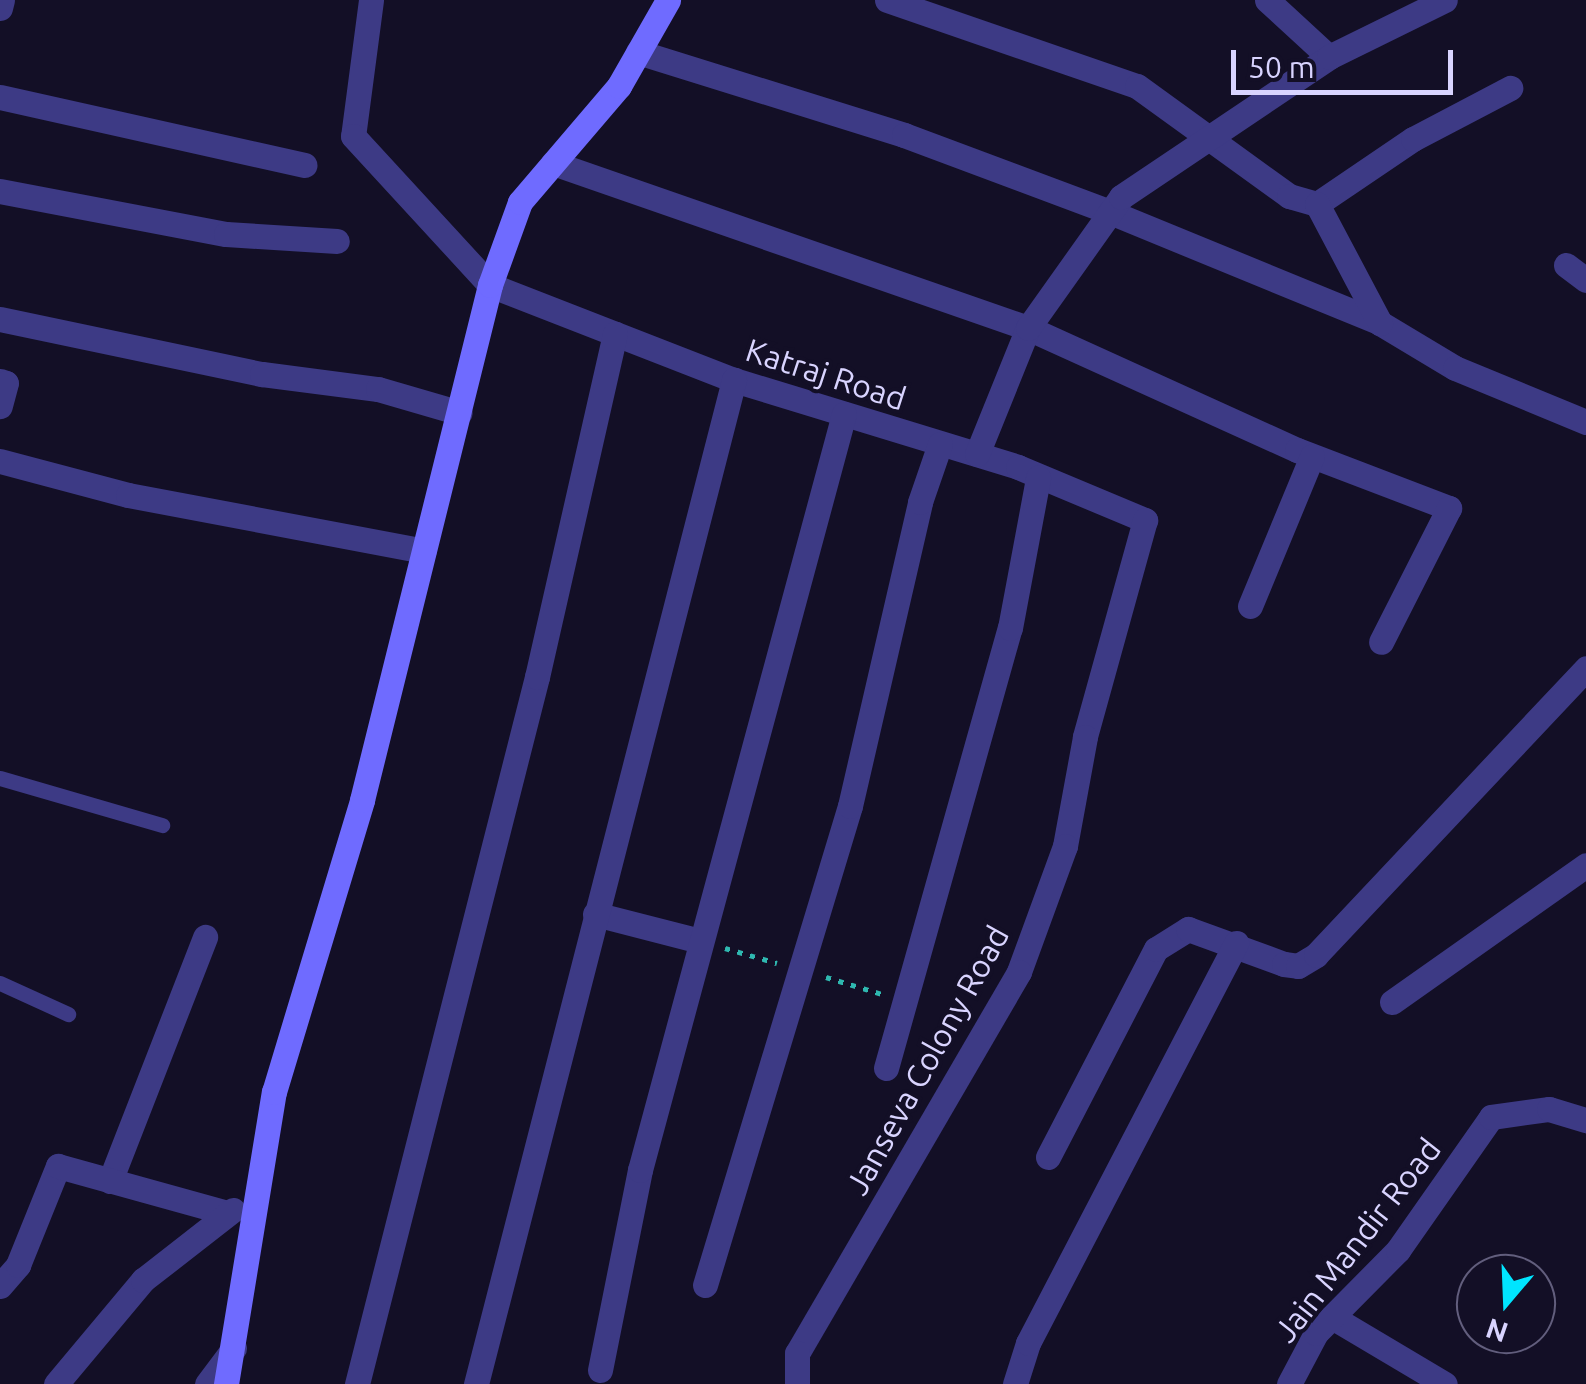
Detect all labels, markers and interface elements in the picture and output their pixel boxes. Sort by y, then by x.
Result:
scale bar [1236,30,1458,92]
text: 50 m [1248,50,1315,84]
street label: Katraj Road [741,330,911,418]
street label: Janseva Colony Road [837,919,1017,1201]
street label: Jain Mandir Road [1266,1131,1448,1349]
north arrow [1456,1254,1556,1354]
text: N [1482,1313,1512,1349]

